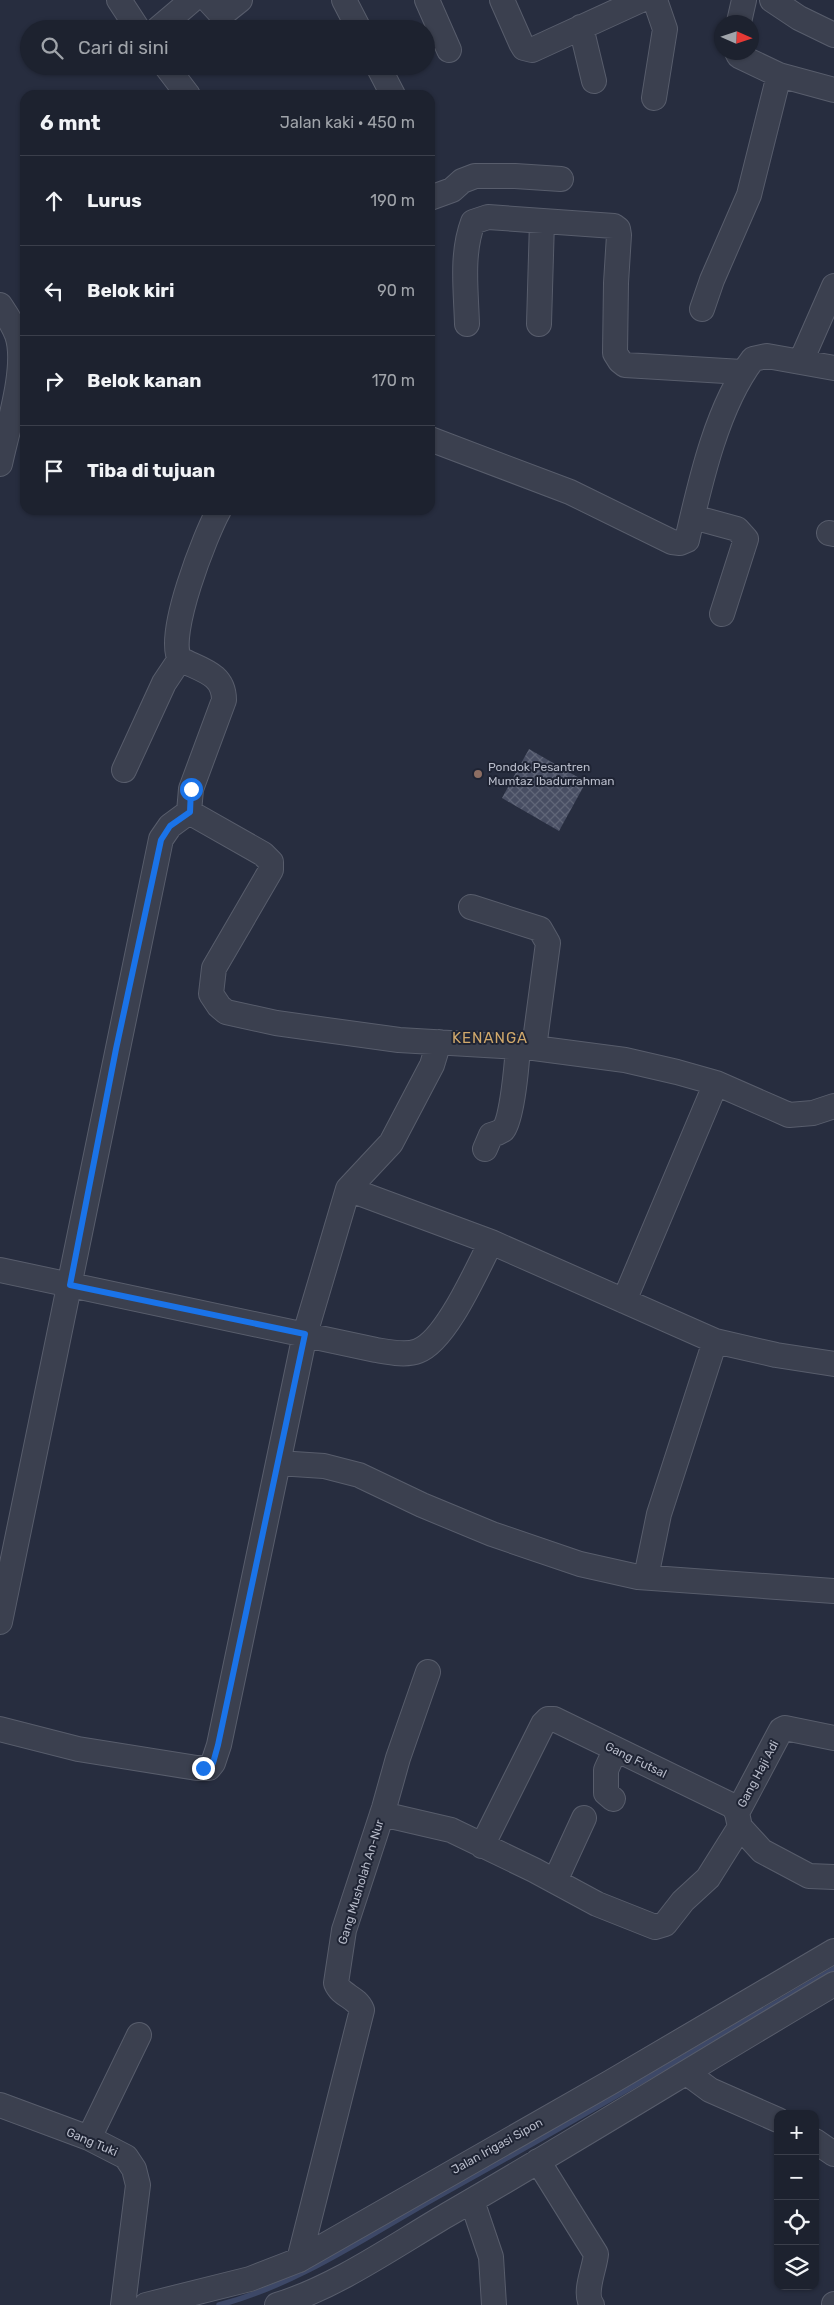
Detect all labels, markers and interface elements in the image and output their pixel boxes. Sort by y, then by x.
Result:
north arrow [714,15,759,60]
search box [20,20,435,75]
icon: search [38,34,66,62]
text: Cari di sini [78,36,169,59]
text: 6 mnt [40,110,101,135]
text: Jalan kaki · 450 m [280,113,415,132]
icon: ahead [40,187,68,215]
text: Lurus [87,189,142,212]
text: 190 m [370,191,415,210]
icon: left [40,277,68,305]
text: Belok kiri [87,279,174,302]
text: 90 m [377,281,415,300]
icon: right [40,367,68,395]
text: Belok kanan [87,369,202,392]
text: 170 m [372,371,415,390]
icon: arrive [40,457,68,485]
text: Tiba di tujuan [87,459,215,482]
place label: Pondok Pesantren Mumtaz Ibadurrahman [488,760,615,788]
marker: Pondok Pesantren Mumtaz Ibadurrahman [472,768,484,780]
route start [180,778,203,801]
district label: KENANGA [452,1029,528,1047]
street label: Gang Haji Adi [734,1738,782,1810]
street label: Gang Futsal [603,1739,669,1781]
route end [192,1757,215,1780]
street label: Gang Musholah An-Nur [335,1817,387,1946]
map controls [774,2110,819,2290]
button: + [774,2110,819,2155]
street label: Jalan Irigasi Sipon [449,2115,545,2177]
street label: Gang Tuki [64,2125,120,2159]
button: − [774,2155,819,2200]
button: locate [774,2200,819,2245]
button: layers [774,2245,819,2290]

